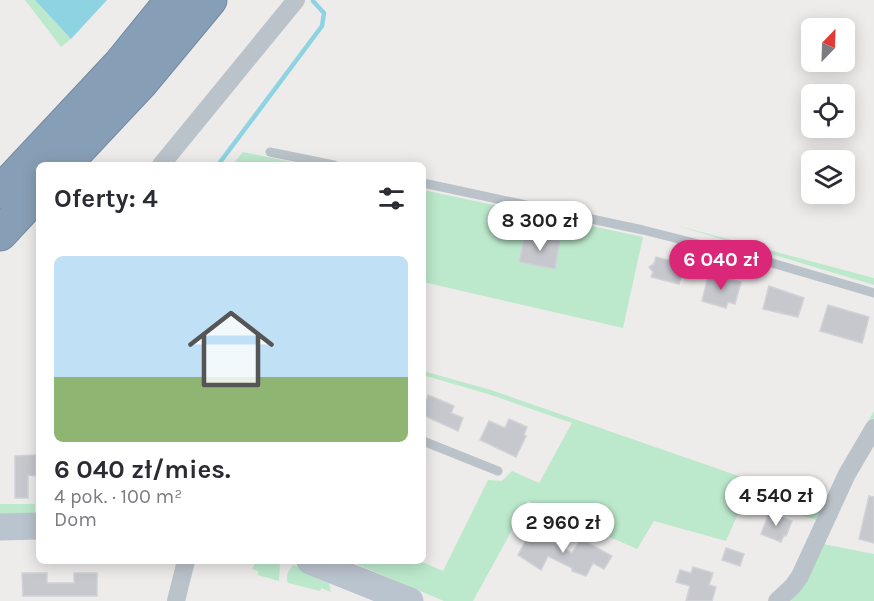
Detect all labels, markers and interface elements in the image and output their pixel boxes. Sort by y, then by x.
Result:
north arrow [801,18,855,72]
map controls [801,18,855,204]
button: locate [801,84,855,138]
button: layers [801,150,855,204]
icon: filters [375,182,408,215]
text: Oferty: 4 [54,183,158,214]
pin: 8 300 zł [478,201,602,252]
text: 8 300 zł [502,209,578,232]
pin: 6 040 zł [659,240,783,291]
text: 6 040 zł [683,248,759,271]
icon: home [177,295,285,403]
text: 6 040 zł/mies. [54,454,231,485]
pin: 4 540 zł [714,476,838,527]
text: 4 540 zł [739,484,813,507]
text: 4 pok. · 100 m² [54,485,182,508]
pin: 2 960 zł [501,503,625,554]
text: Dom [54,508,97,531]
text: 2 960 zł [525,511,601,534]

